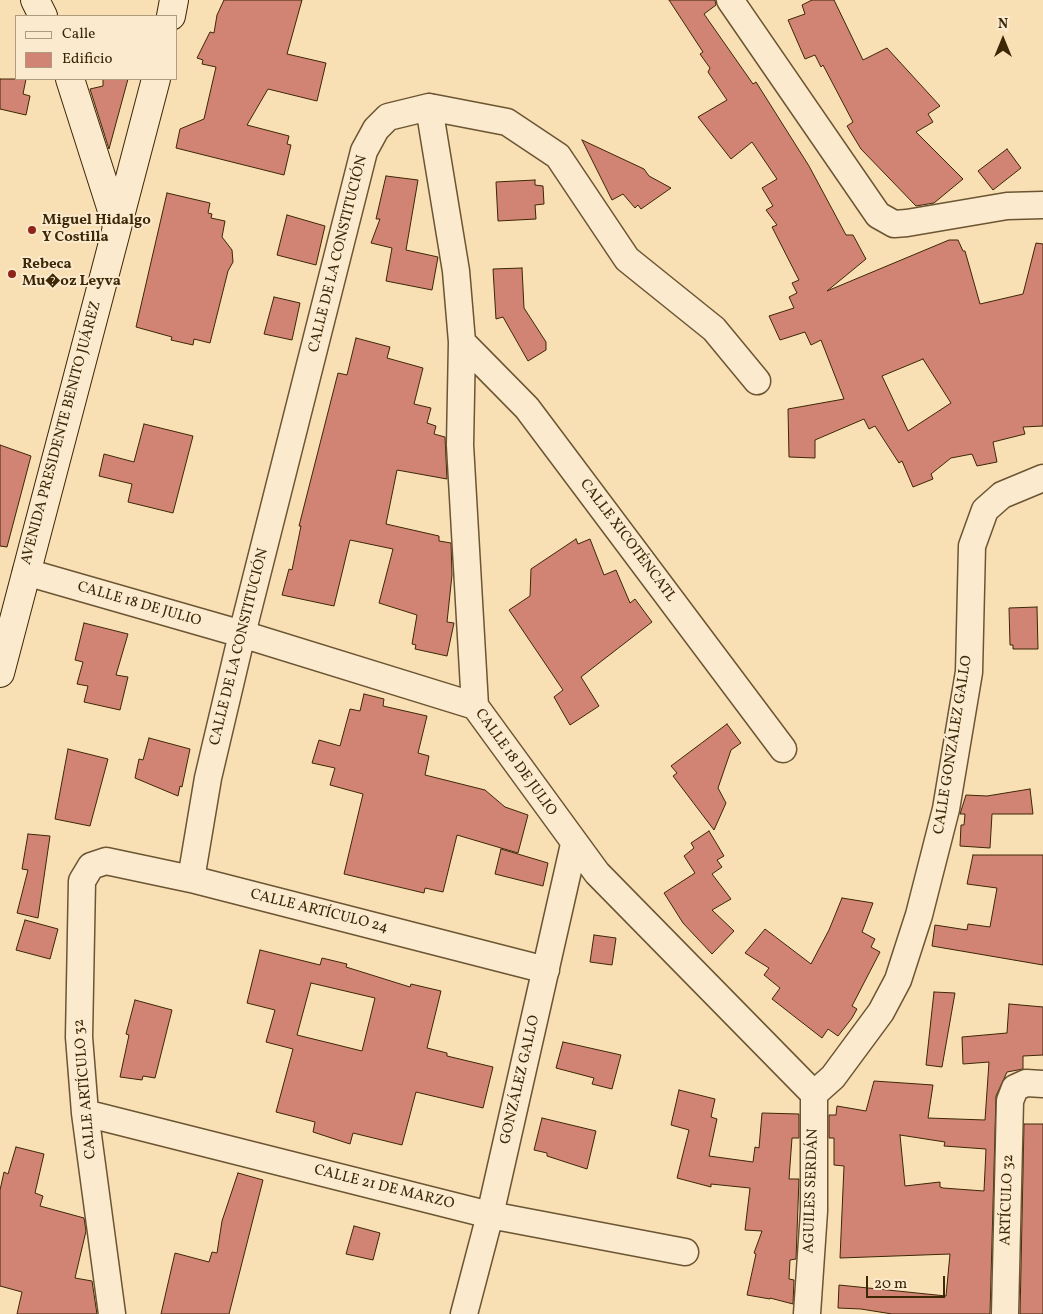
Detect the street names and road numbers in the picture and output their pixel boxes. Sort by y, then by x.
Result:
street label: CALLE DE LA CONSTITUCIÓN [306,154,372,354]
street label: AVENIDA PRESIDENTE BENITO JUÁREZ [18,299,106,567]
street label: CALLE XICOTÉNCATL [575,476,679,606]
street label: CALLE DE LA CONSTITUCIÓN [207,547,273,747]
street label: CALLE 18 DE JULIO [75,579,203,631]
street label: CALLE GONZÁLEZ GALLO [931,654,977,836]
street label: CALLE 18 DE JULIO [470,706,560,820]
street label: CALLE ARTÍCULO 24 [248,886,390,938]
street label: GONZÁLEZ GALLO [497,1014,545,1146]
street label: CALLE ARTÍCULO 32 [71,1018,101,1160]
street label: AGUILES SERDÁN [801,1128,823,1254]
street label: ARTÍCULO 32 [997,1154,1019,1246]
street label: CALLE 21 DE MARZO [312,1162,456,1214]

